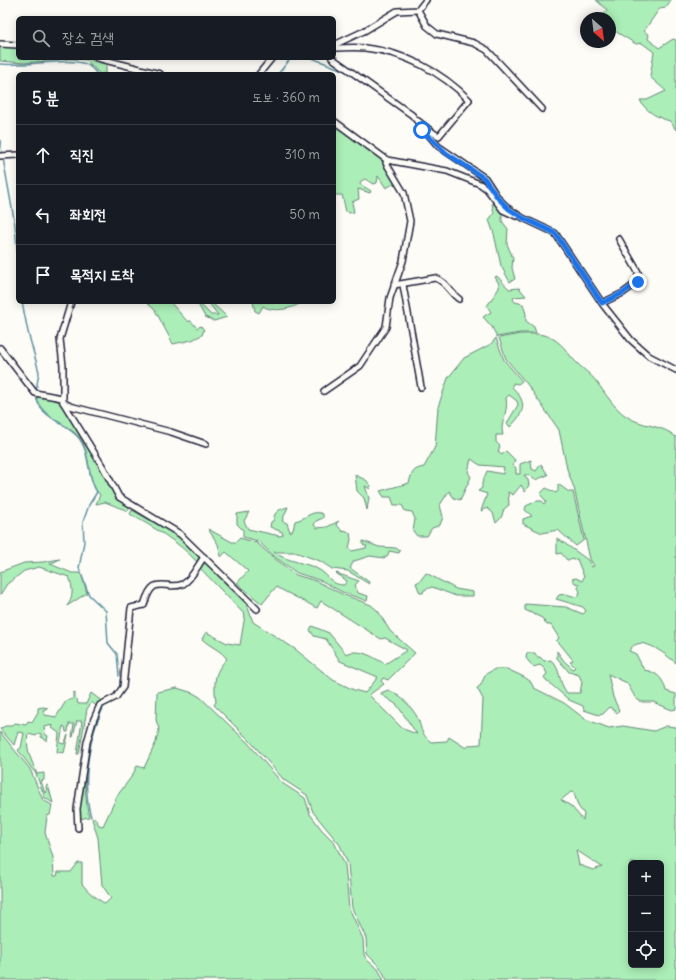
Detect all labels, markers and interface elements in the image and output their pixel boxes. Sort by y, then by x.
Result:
north arrow [580,12,616,48]
search box [16,16,336,60]
icon: search [30,27,52,49]
text: 장소 검색 [62,28,114,47]
text: 5 분 [32,87,60,109]
text: 도보 · 360 m [252,89,320,106]
route start [413,121,431,139]
icon: ahead [32,144,54,166]
text: 직진 [70,145,94,164]
text: 310 m [285,146,320,163]
icon: left [32,204,54,226]
text: 좌회전 [70,205,106,224]
text: 50 m [289,206,320,223]
icon: arrive [32,264,54,286]
text: 목적지 도착 [70,265,134,284]
route end [629,273,647,291]
map controls [628,860,664,968]
button: + [628,860,664,896]
button: − [628,896,664,932]
button: locate [628,932,664,968]

